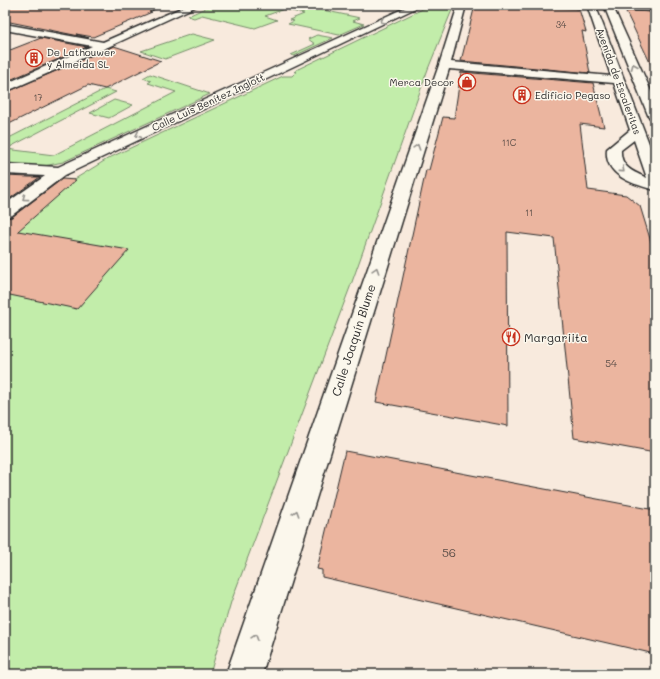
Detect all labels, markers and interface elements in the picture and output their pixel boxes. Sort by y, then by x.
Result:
one-way arrow [379,16,387,24]
house number: 34 [556,19,567,30]
street label: Avenida de Escaleritas [593,26,645,136]
place label: De Lathouwer y Almeida SL [47,45,115,71]
building icon: De Lathouwer y Almeida SL [24,48,44,68]
one-way arrow [631,63,639,71]
street label: Calle Luis Benítez Inglott [149,70,267,134]
shop icon: Merca Decor [457,72,477,92]
place label: Merca Decor [390,75,454,89]
building icon: Edificio Pegaso [512,85,532,105]
place label: Edificio Pegaso [535,88,610,102]
house number: 17 [33,92,43,103]
one-way arrow [134,130,141,138]
house number: 11C [502,137,517,148]
one-way arrow [412,143,421,150]
one-way arrow [617,165,624,172]
one-way arrow [22,193,29,200]
house number: 11 [525,207,533,218]
one-way arrow [371,267,380,274]
street label: Calle Joaquín Blume [327,282,379,398]
restaurant icon: Margariita [501,327,521,347]
place label: Margariita [524,329,588,345]
house number: 54 [605,356,617,370]
one-way arrow [291,510,300,517]
house number: 56 [442,544,456,560]
one-way arrow [250,633,259,640]

